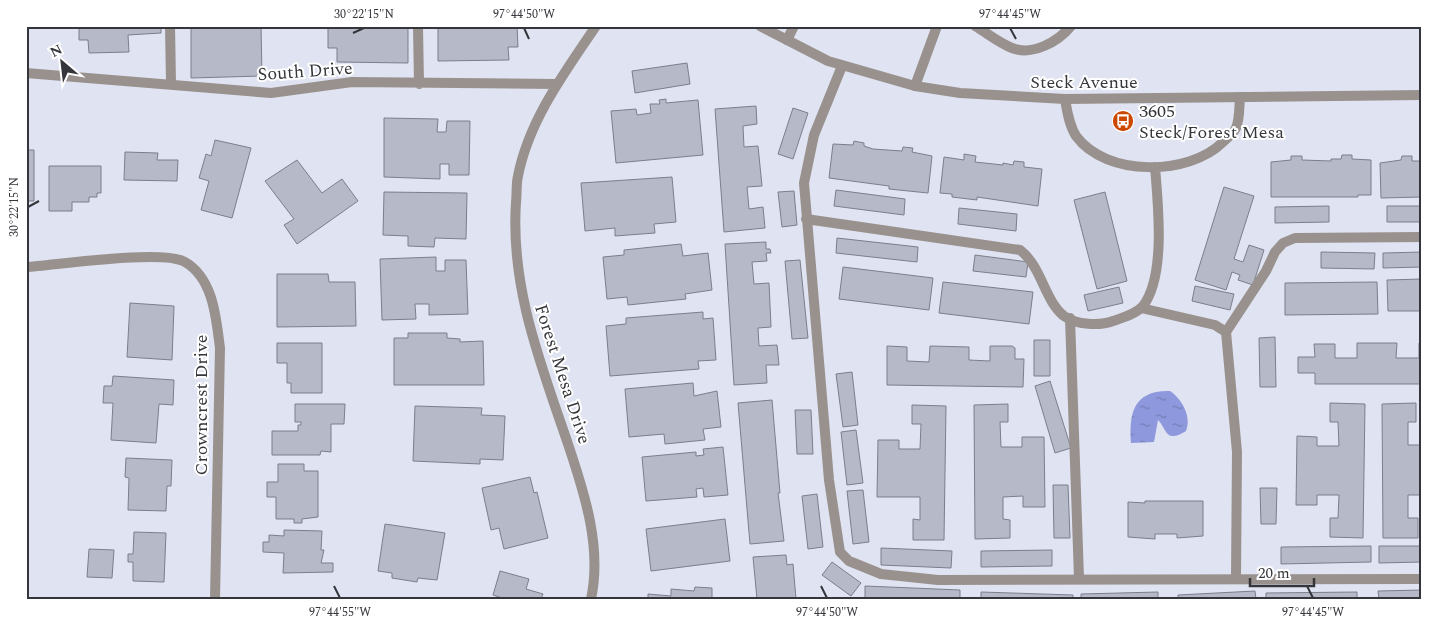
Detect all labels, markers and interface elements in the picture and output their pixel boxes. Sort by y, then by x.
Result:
text: 30°22'15"N [334,5,394,24]
text: 97°44'50"W [493,5,555,24]
text: 97°44'45"W [979,5,1041,24]
north arrow [38,38,88,88]
text: N [46,39,66,63]
street label: South Drive [257,55,353,88]
street label: Steck Avenue [1030,69,1138,96]
place label: 3605 Steck/Forest Mesa [1139,98,1284,146]
bus stop icon: 3605 Steck/Forest Mesa [1111,109,1135,133]
text: 30°22'15"N [5,177,24,237]
street label: Forest Mesa Drive [527,301,598,448]
street label: Crowncrest Drive [188,335,215,476]
scale bar [1250,555,1314,587]
text: 20 m [1258,562,1290,585]
text: 97°44'55"W [309,603,371,622]
text: 97°44'50"W [796,603,858,622]
text: 97°44'45"W [1282,603,1344,622]

